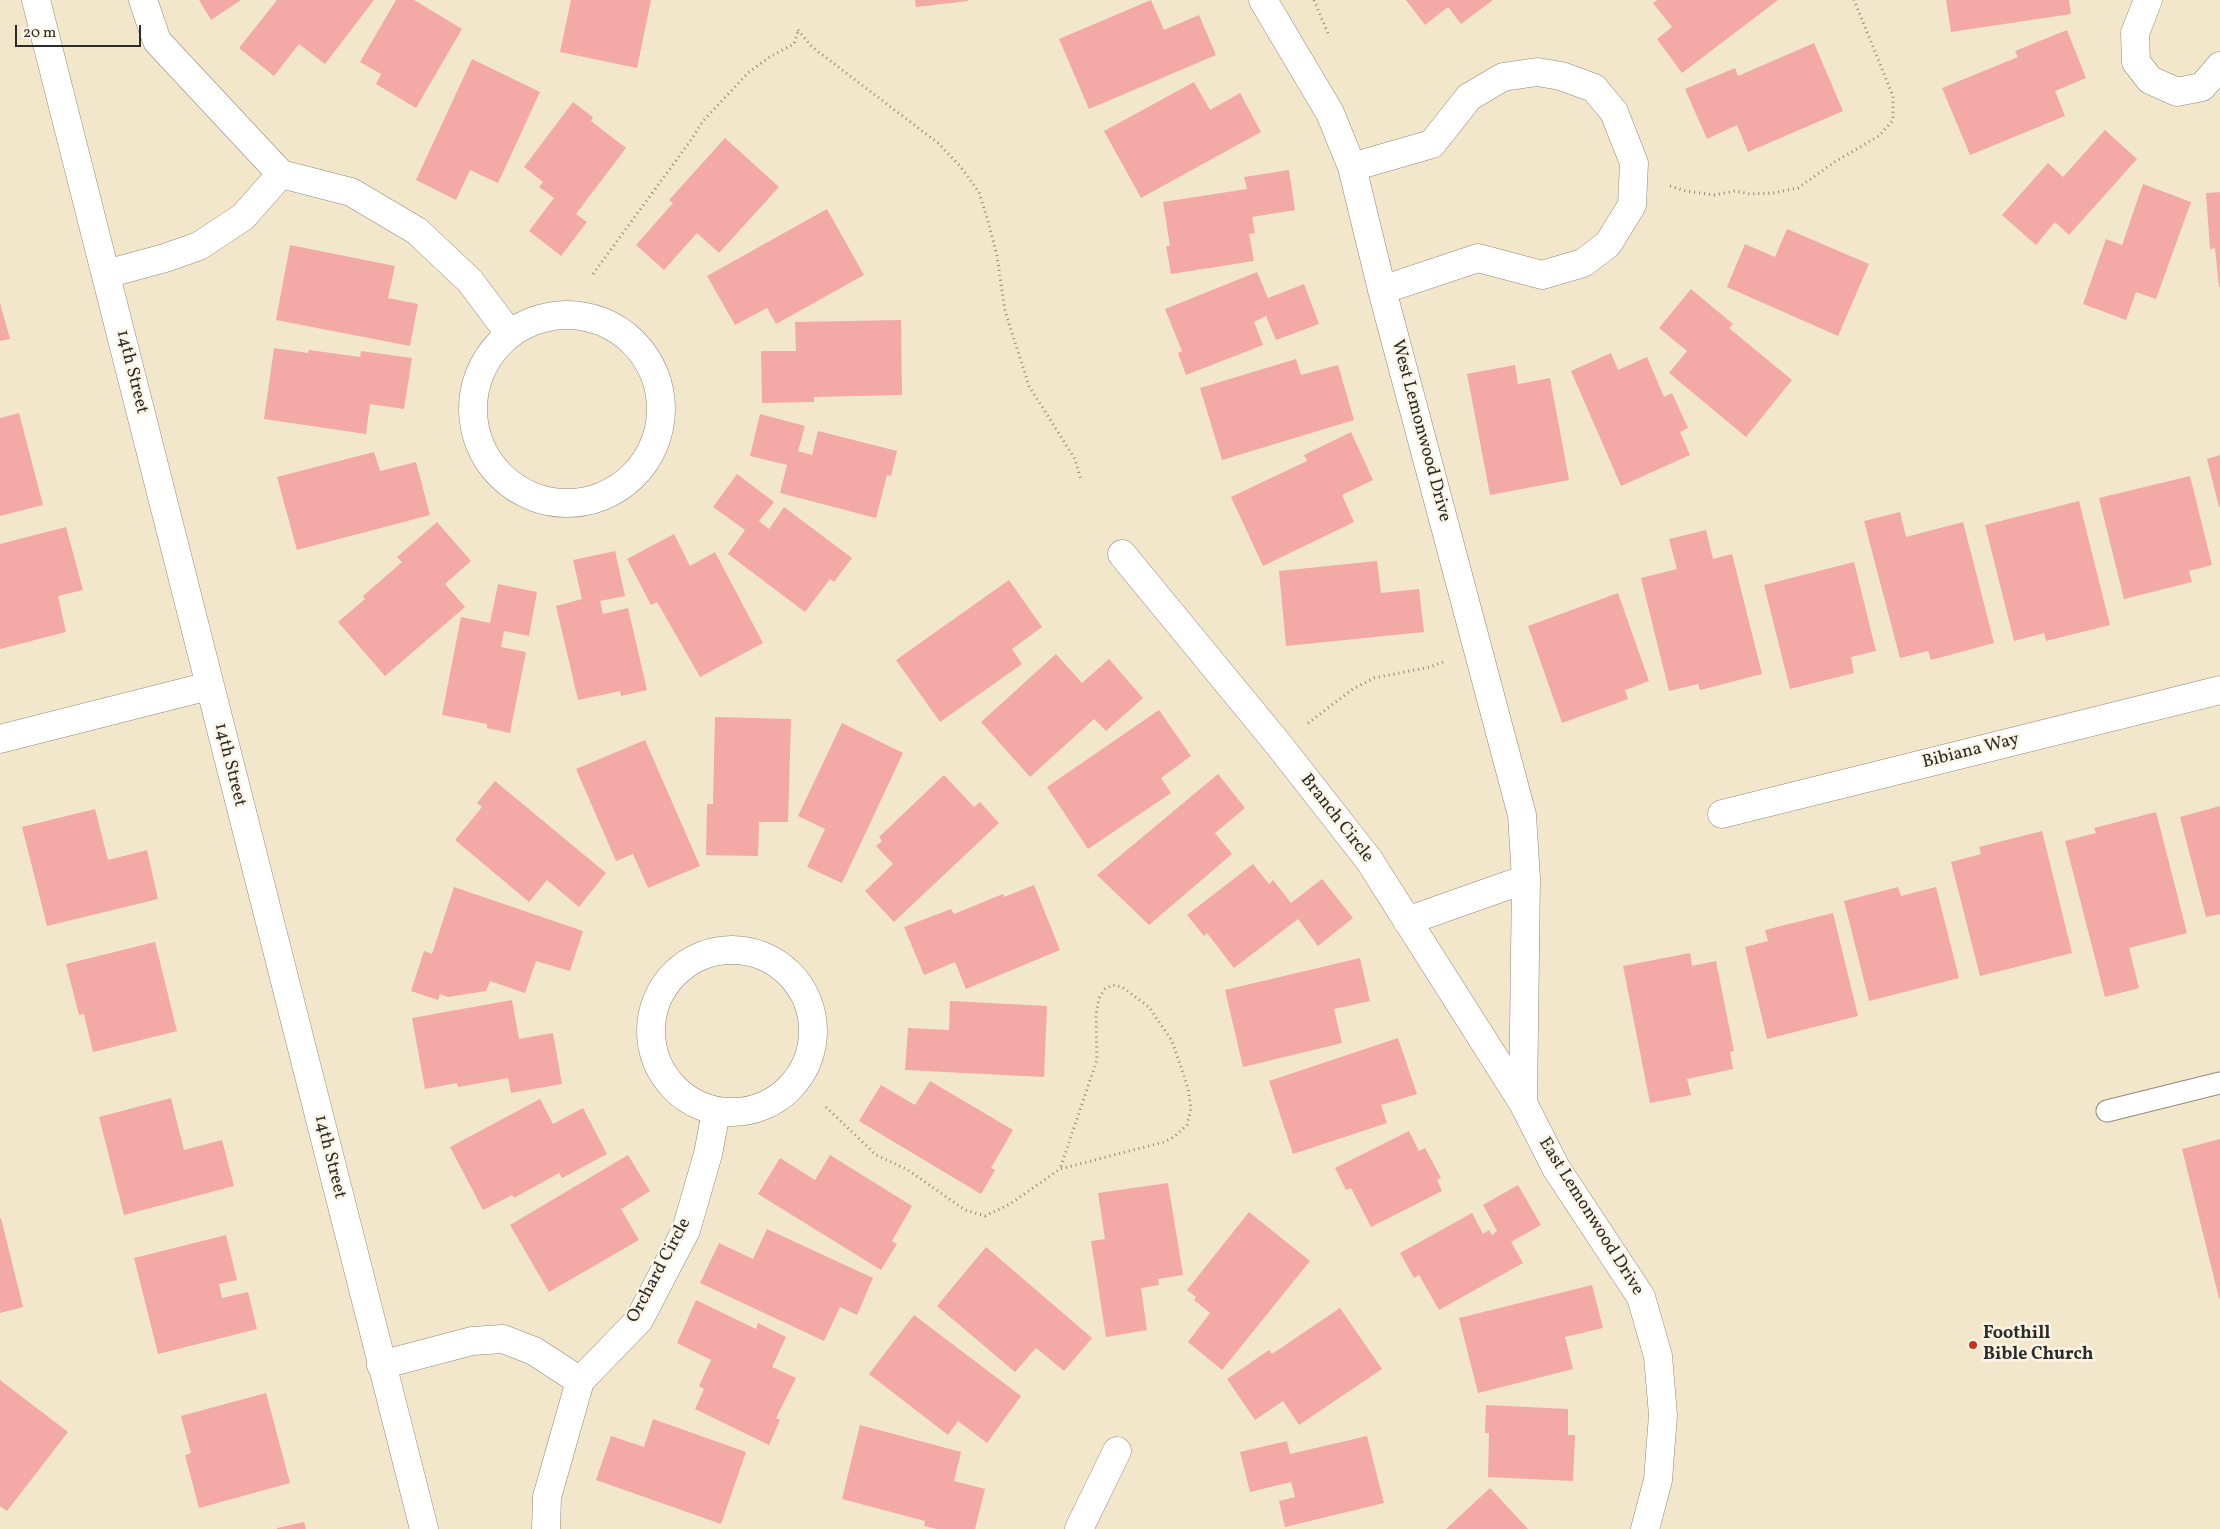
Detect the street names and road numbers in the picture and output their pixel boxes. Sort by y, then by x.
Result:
street label: 14th Street [110,328,152,416]
street label: West Lemonwood Drive [1385,338,1455,524]
street label: 14th Street [208,721,250,809]
street label: Bibiana Way [1920,730,2022,774]
street label: Branch Circle [1295,770,1377,868]
street label: 14th Street [308,1113,350,1201]
street label: East Lemonwood Drive [1533,1134,1647,1300]
street label: Orchard Circle [623,1215,697,1327]

